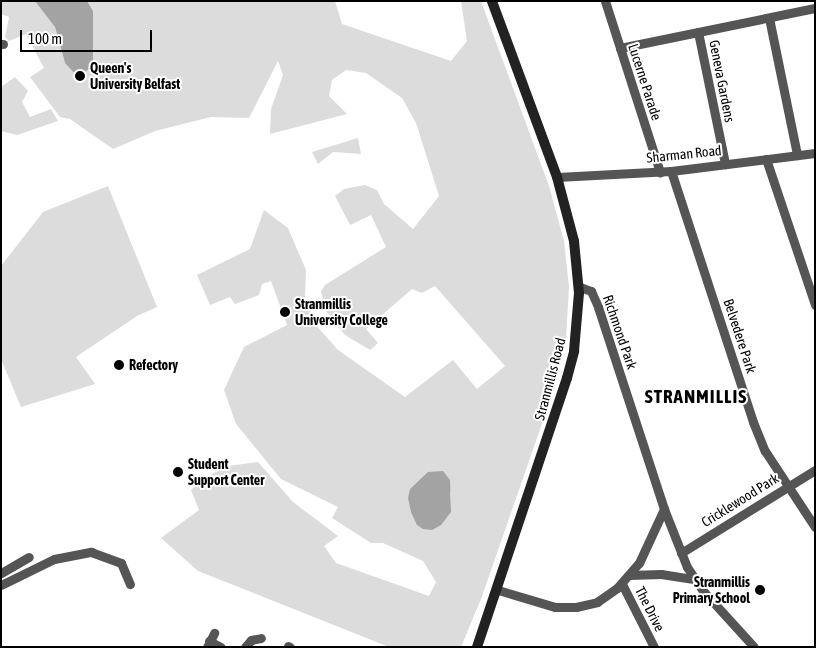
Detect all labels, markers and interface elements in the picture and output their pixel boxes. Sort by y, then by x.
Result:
scale bar [22,20,155,52]
text: 100 m [28,30,62,47]
street label: Geneva Gardens [706,38,738,124]
street label: Lucerne Parade [625,42,665,122]
place label: Queen's University Belfast [90,60,180,92]
marker: Queen's University Belfast [74,70,86,82]
street label: Sharman Road [646,142,722,166]
street label: Richmond Park [599,293,641,371]
place label: Stranmillis University College [295,296,388,328]
street label: Belvedere Park [720,297,760,375]
marker: Stranmillis University College [279,306,291,318]
street label: Stranmillis Road [531,336,569,422]
place label: Refectory [129,357,178,373]
marker: Refectory [113,359,125,371]
district label: STRANMILLIS [643,386,749,408]
place label: Student Support Center [188,456,264,488]
marker: Student Support Center [172,466,184,478]
street label: Cricklewood Park [698,470,782,530]
place label: Stranmillis Primary School [673,574,750,606]
street label: The Drive [632,584,668,634]
marker: Stranmillis Primary School [754,584,766,596]

